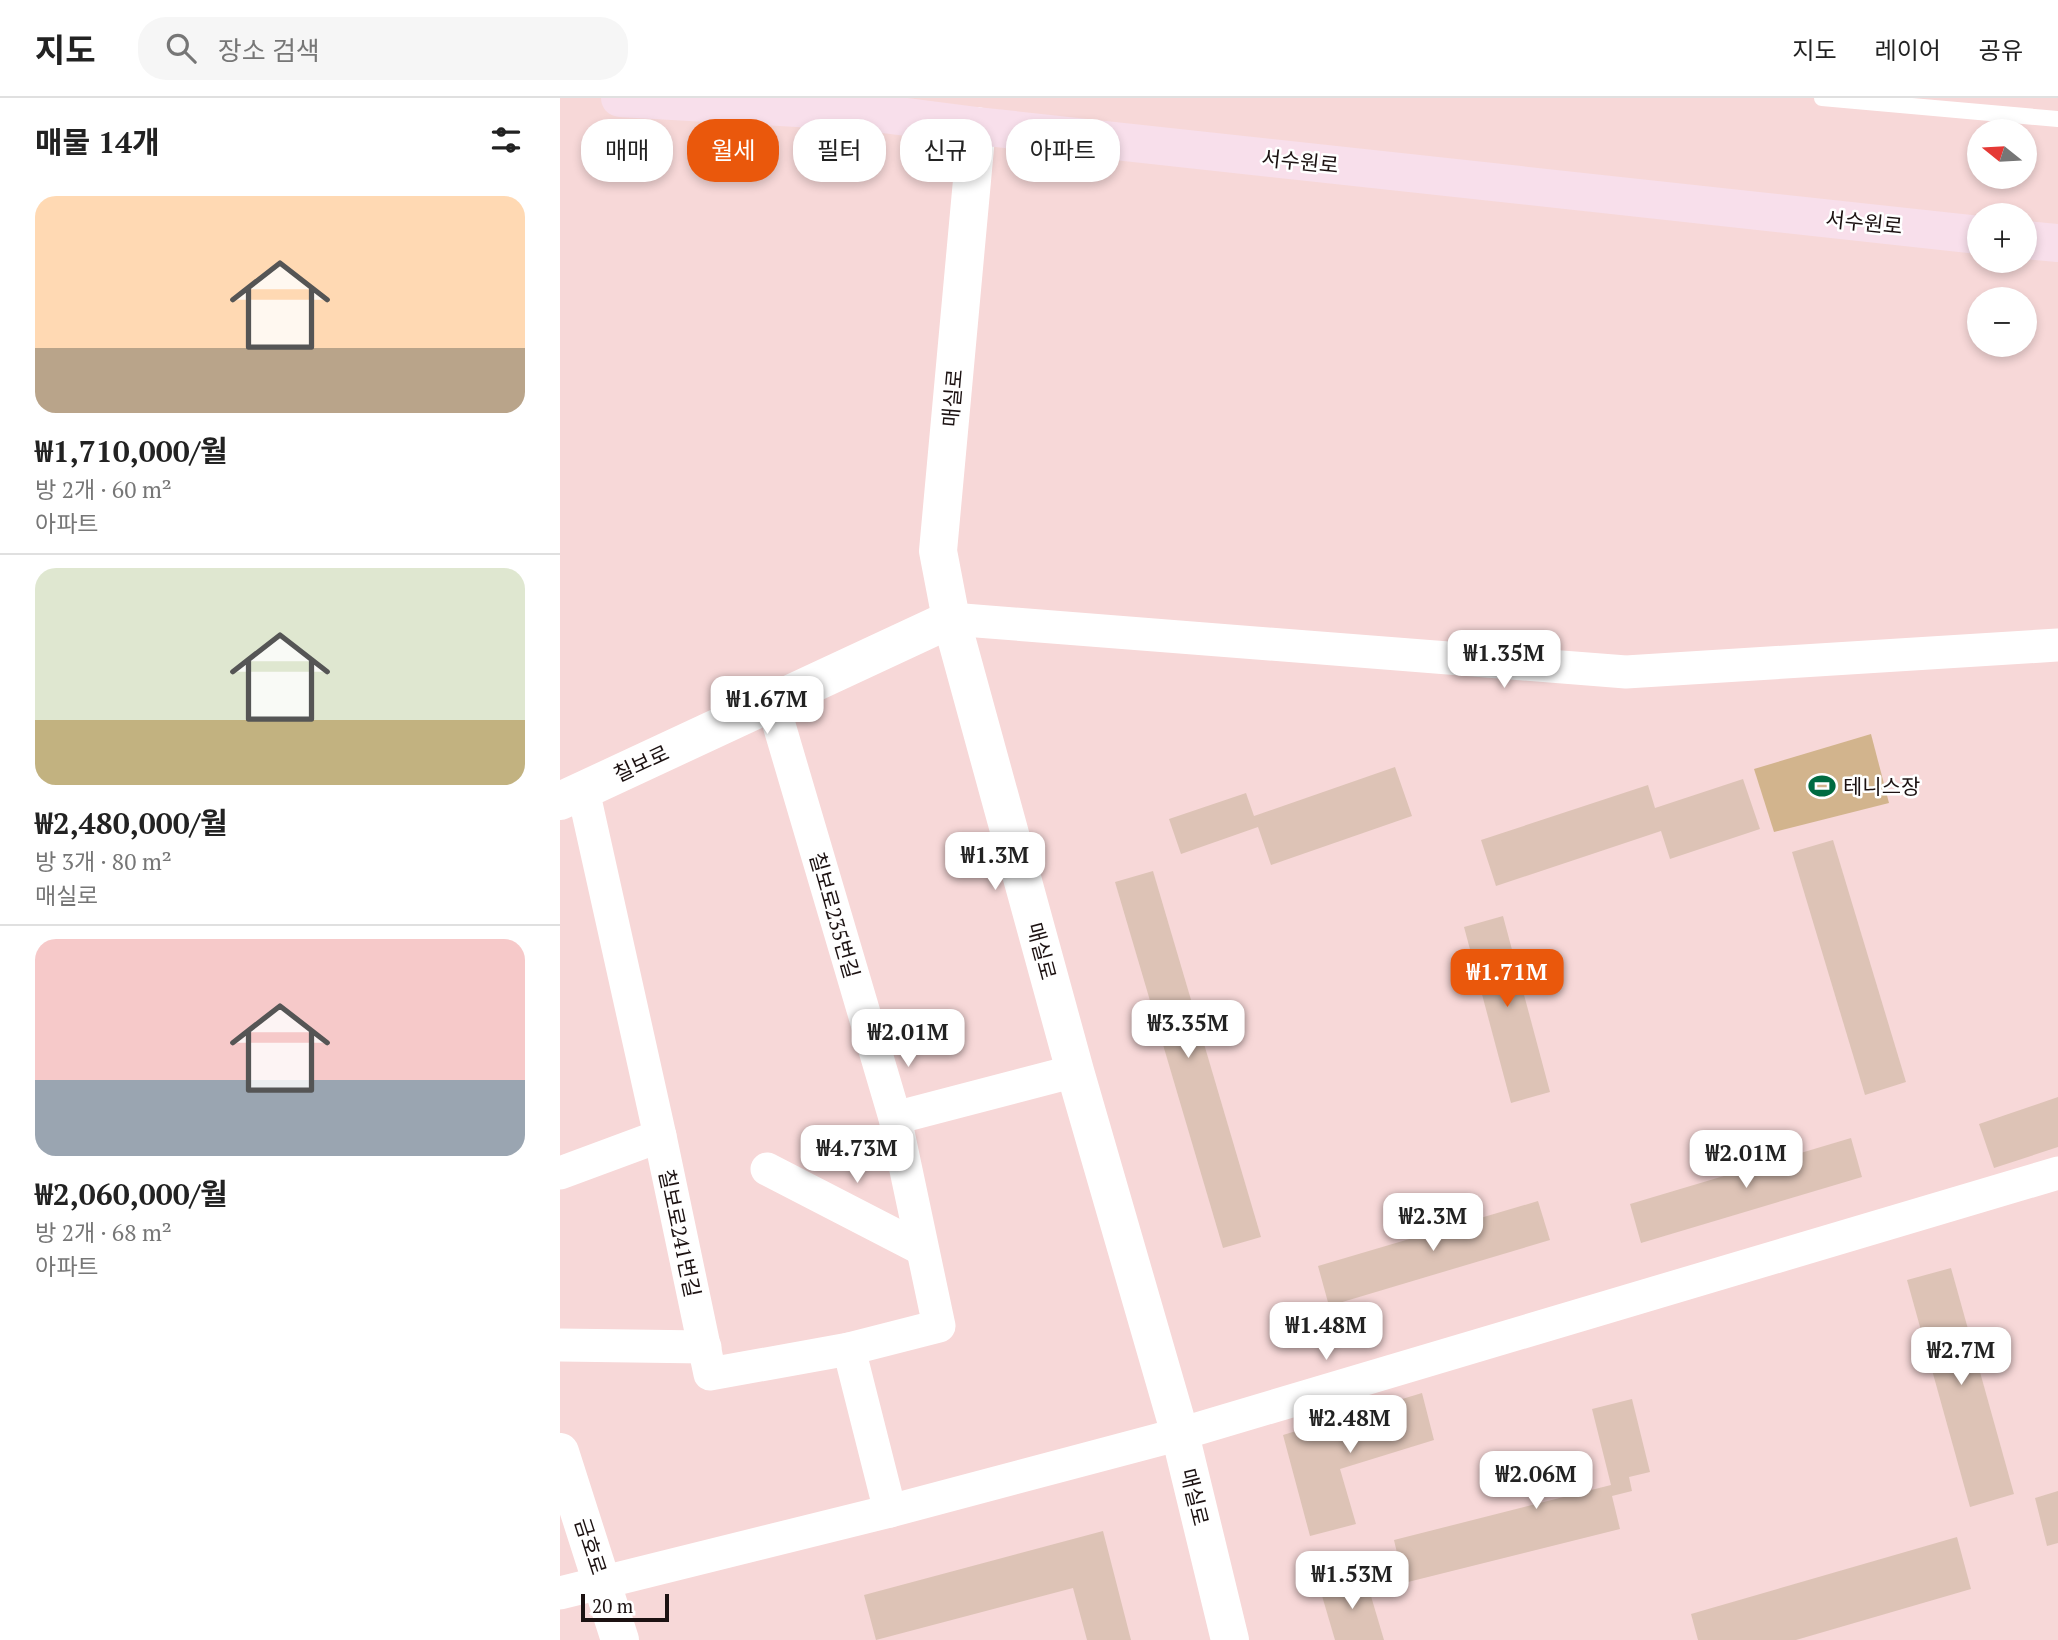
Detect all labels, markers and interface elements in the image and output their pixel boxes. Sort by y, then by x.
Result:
search box [138,17,628,80]
text: 지도 [35,28,96,71]
icon: search [162,29,200,67]
text: 장소 검색 [218,33,320,67]
text: 지도 [1792,34,1837,66]
text: 레이어 [1875,34,1941,66]
text: 공유 [1979,34,2023,66]
chip: 매매 [581,119,673,182]
chip: 월세 [687,119,779,182]
chip: 필터 [793,119,886,182]
chip: 신규 [900,119,992,182]
chip: 아파트 [1006,119,1120,182]
north arrow [1967,119,2037,189]
map controls [1967,119,2037,357]
icon: filters [487,121,525,159]
text: 매물 14개 [35,122,160,162]
street label: 서수원로 [1260,143,1340,179]
button: + [1967,203,2037,273]
street label: 서수원로 [1824,204,1904,240]
icon: home [217,242,343,368]
button: − [1967,287,2037,357]
street label: 매실로 [936,368,968,428]
text: ₩1,710,000/월 [35,431,228,471]
text: 방 2개 · 60 m² [35,474,172,505]
text: 아파트 [35,508,98,539]
icon: home [217,614,343,740]
pin: ₩1.35M [1447,630,1561,690]
text: ₩1.35M [1464,637,1544,668]
pin: ₩1.67M [710,676,824,736]
text: ₩1.67M [727,683,807,714]
street label: 칠보로 [609,738,673,788]
sports icon: 테니스장 [1807,771,1837,801]
place label: 테니스장 [1843,772,1920,800]
text: ₩2,480,000/월 [35,803,228,843]
pin: ₩1.3M [946,832,1044,892]
text: ₩1.3M [961,839,1029,870]
text: 방 3개 · 80 m² [35,846,172,877]
street label: 칠보로235번길 [804,849,866,981]
text: 매실로 [35,880,98,911]
street label: 매실로 [1021,919,1063,983]
pin: ₩1.71M [1450,950,1564,1009]
text: ₩1.71M [1467,956,1547,987]
icon: home [217,985,343,1111]
pin: ₩3.35M [1131,1000,1245,1060]
text: ₩3.35M [1148,1007,1228,1038]
pin: ₩2.01M [851,1010,965,1069]
text: ₩2.01M [868,1016,948,1047]
pin: ₩4.73M [800,1126,914,1185]
pin: ₩2.01M [1689,1130,1803,1190]
text: ₩4.73M [817,1132,897,1163]
text: ₩2.01M [1706,1137,1786,1168]
street label: 칠보로241번길 [653,1166,707,1300]
text: ₩2,060,000/월 [35,1174,228,1214]
pin: ₩2.3M [1384,1194,1482,1253]
text: ₩2.3M [1399,1200,1467,1231]
text: 방 2개 · 68 m² [35,1217,172,1248]
text: 아파트 [35,1251,98,1282]
pin: ₩1.48M [1269,1302,1383,1362]
text: ₩1.48M [1286,1309,1366,1340]
pin: ₩2.7M [1912,1328,2010,1387]
text: ₩2.7M [1927,1334,1995,1365]
pin: ₩2.48M [1293,1396,1407,1455]
text: ₩2.48M [1310,1402,1390,1433]
pin: ₩2.06M [1479,1452,1593,1511]
text: ₩2.06M [1496,1458,1576,1489]
street label: 매실로 [1174,1465,1216,1529]
street label: 금호로 [569,1514,613,1578]
pin: ₩1.53M [1295,1552,1409,1611]
text: ₩1.53M [1312,1558,1392,1589]
scale bar [581,1591,668,1623]
text: 20 m [592,1593,633,1618]

